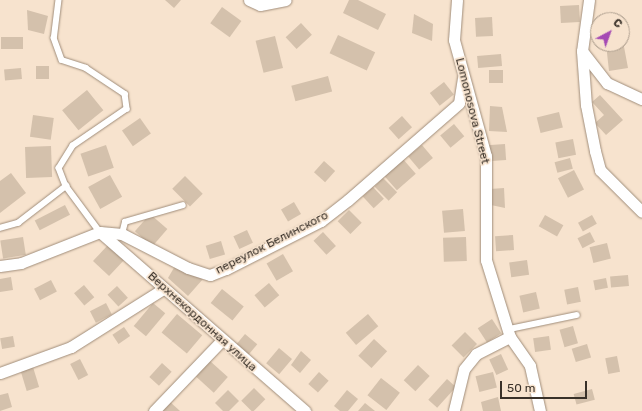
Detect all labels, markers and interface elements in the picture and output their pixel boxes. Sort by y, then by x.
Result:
north arrow [590,12,630,52]
text: С [610,16,625,31]
street label: Lomonosova Street [452,57,492,165]
street label: переулок Белинского [213,208,331,278]
street label: Верхнекордонная улица [144,269,260,375]
scale bar [502,373,589,399]
text: 50 m [507,381,535,395]

